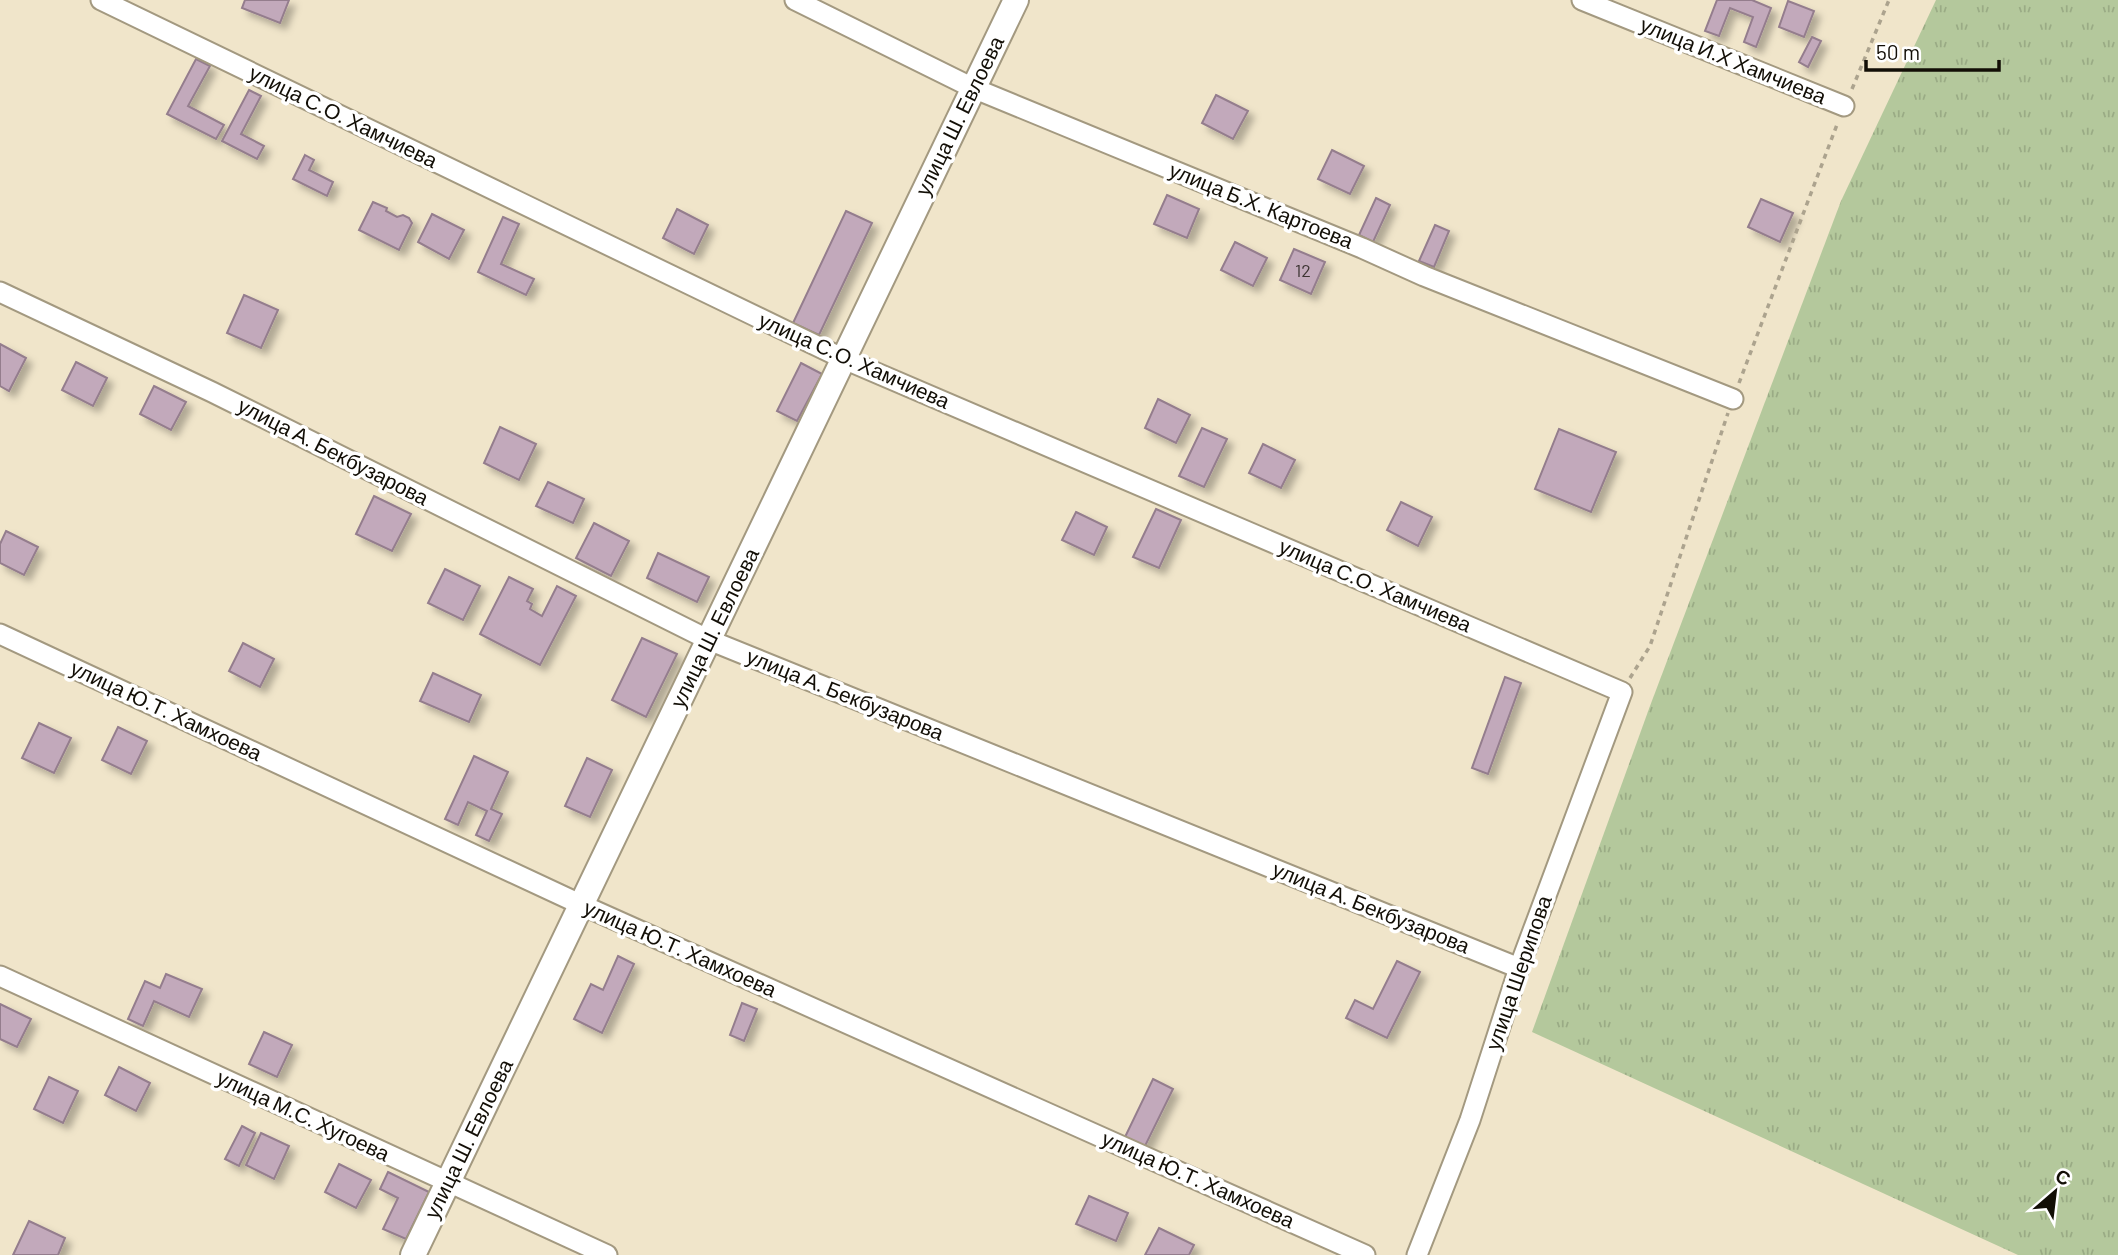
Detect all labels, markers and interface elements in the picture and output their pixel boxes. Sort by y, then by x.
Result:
street label: улица И.Х Хамчиева [1637,11,1830,108]
scale bar [1866,28,1999,72]
street label: улица Ш. Евлоева [909,31,1008,199]
text: 50 m [1876,39,1920,64]
street label: улица С.О. Хамчиева [245,59,442,172]
street label: улица Б.Х. Картоева [1166,156,1357,253]
house number: 12 [1295,259,1311,281]
street label: улица С.О. Хамчиева [755,306,954,413]
street label: улица А. Бекбузарова [234,392,433,510]
street label: улица С.О. Хамчиева [1276,533,1476,637]
street label: улица Ш. Евлоева [664,543,763,711]
street label: улица А. Бекбузарова [743,643,948,745]
street label: улица Ю.Т. Хамхоева [67,654,267,765]
street label: улица А. Бекбузарова [1269,856,1474,958]
street label: улица Шерипова [1479,892,1556,1053]
street label: улица Ю.Т. Хамхоева [580,894,781,1002]
street label: улица Ш. Евлоева [418,1054,517,1222]
street label: улица М.С. Хугоева [213,1064,394,1166]
street label: улица Ю.Т. Хамхоева [1098,1125,1299,1233]
north arrow [2020,1157,2090,1227]
text: С [2052,1163,2075,1190]

